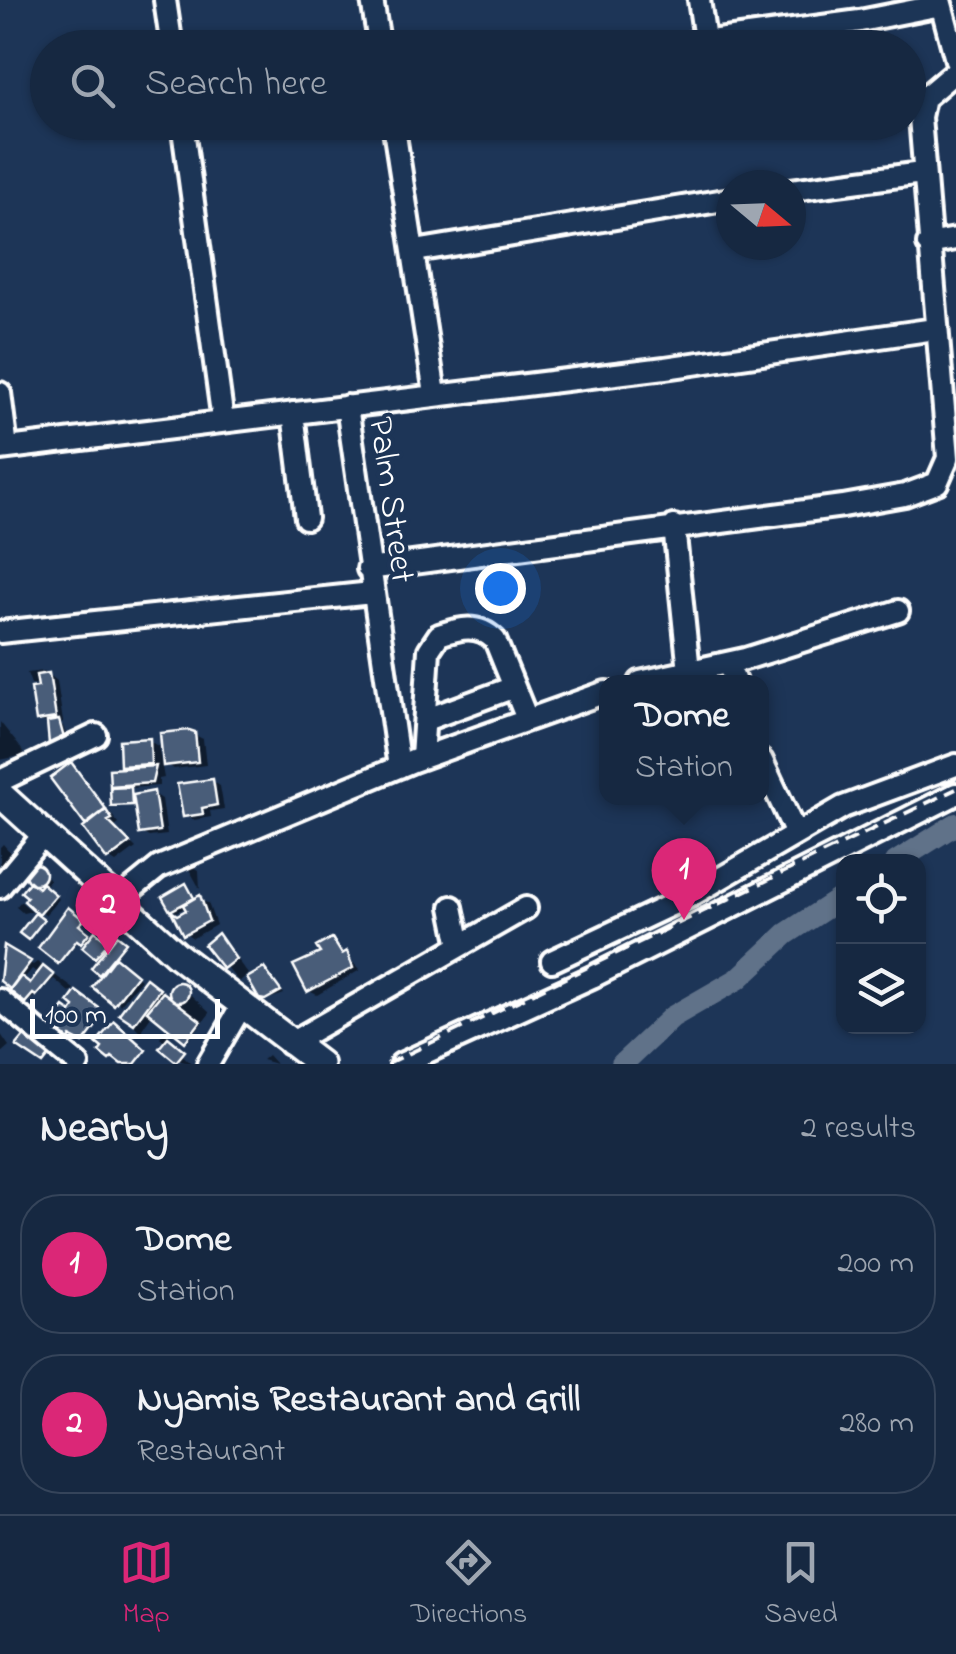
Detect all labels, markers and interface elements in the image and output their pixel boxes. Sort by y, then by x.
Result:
search box [30,30,926,140]
text: Search here [145,57,327,113]
icon: search [65,58,120,113]
north arrow [716,170,806,260]
street label: Palm Street [353,414,427,586]
your location [475,563,526,614]
popup [599,675,769,805]
text: Dome [635,689,729,745]
text: Station [635,745,733,792]
pin: 1 [652,838,716,920]
map controls [836,854,926,1034]
button: locate [836,854,926,944]
pin: 2 [76,872,140,955]
button: layers [836,944,926,1034]
scale bar [30,994,220,1038]
text: 100 m [45,996,107,1037]
text: Nearby [40,1099,168,1160]
text: 2 results [801,1106,916,1153]
text: Dome [137,1213,231,1269]
text: 1 [69,1241,80,1288]
text: 200 m [838,1241,914,1288]
text: Station [137,1269,235,1316]
text: Nyamis Restaurant and Grill [137,1373,580,1429]
text: 2 [67,1401,82,1448]
text: 280 m [839,1401,914,1448]
text: Restaurant [137,1429,285,1476]
tab: Map [119,1535,174,1636]
tab: Directions [411,1535,527,1636]
tab: Saved [764,1535,837,1636]

